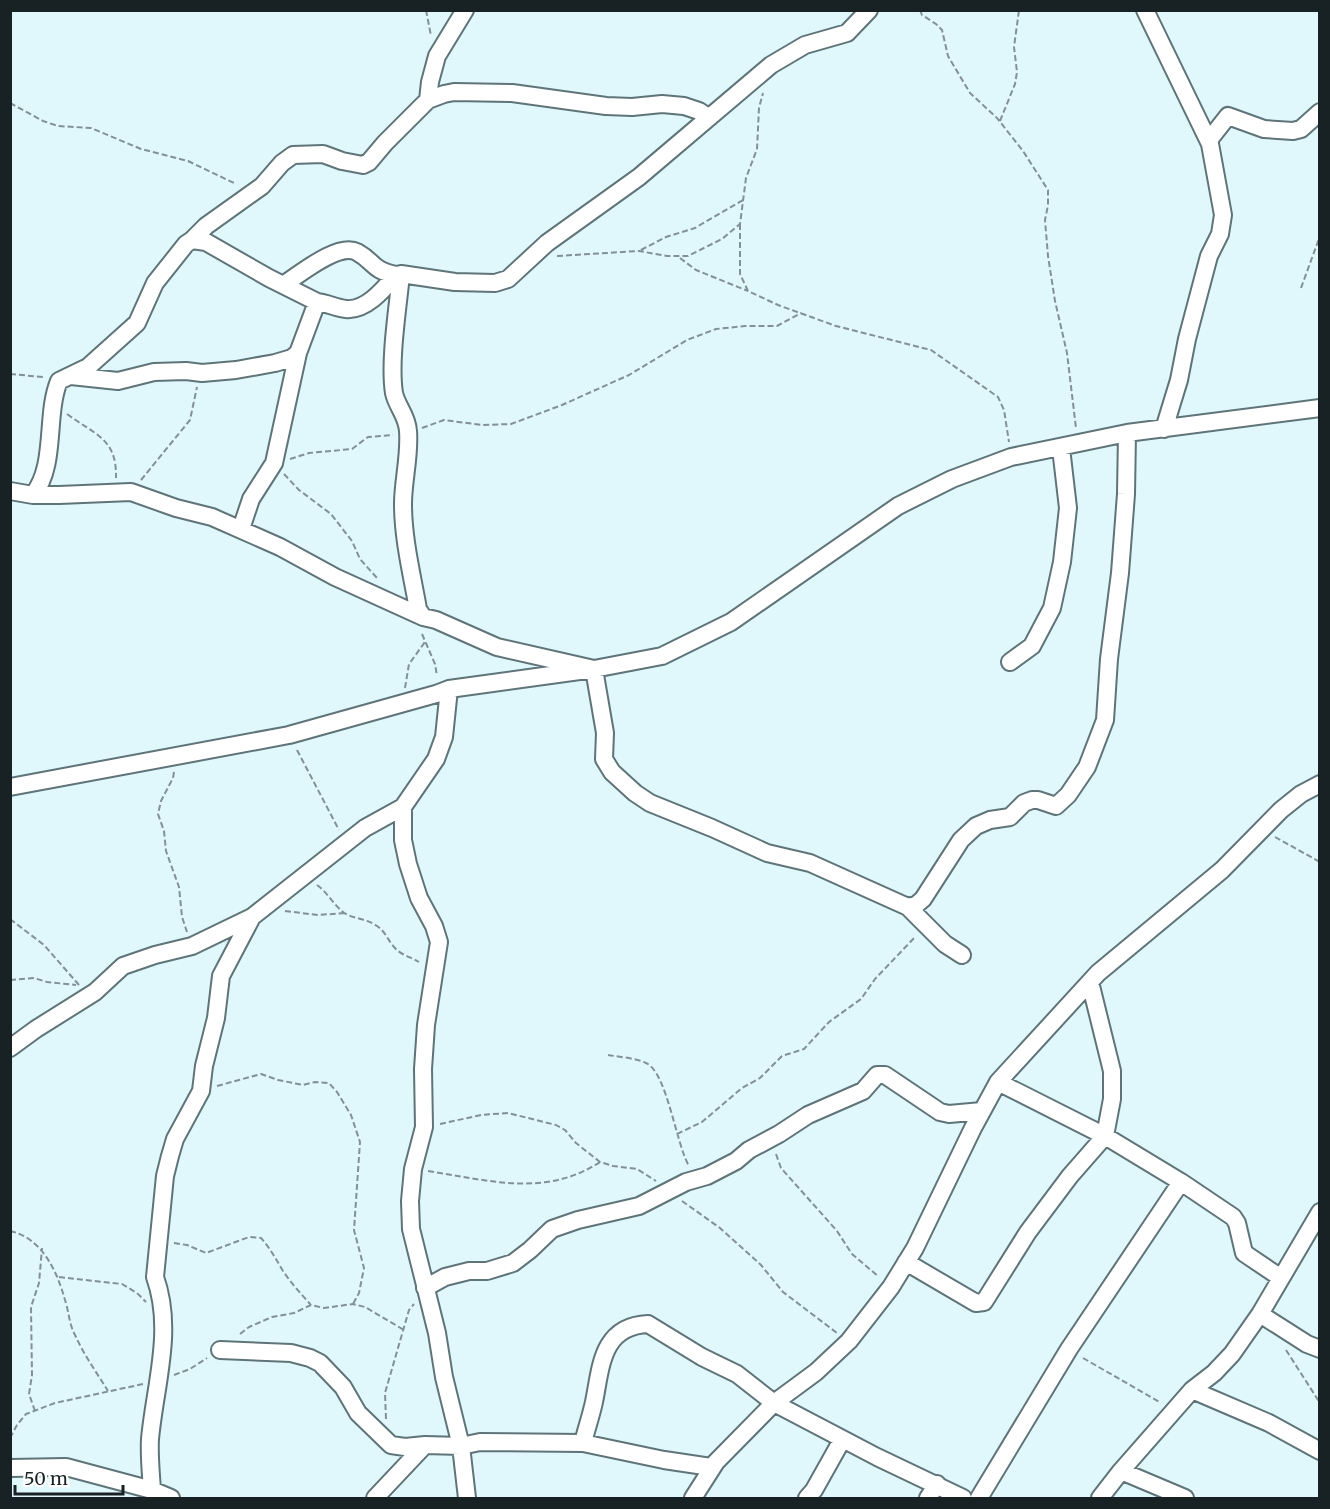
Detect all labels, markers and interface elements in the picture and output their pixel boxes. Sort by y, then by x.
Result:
scale bar [15,1458,123,1496]
text: 50 m [24,1467,68,1490]

